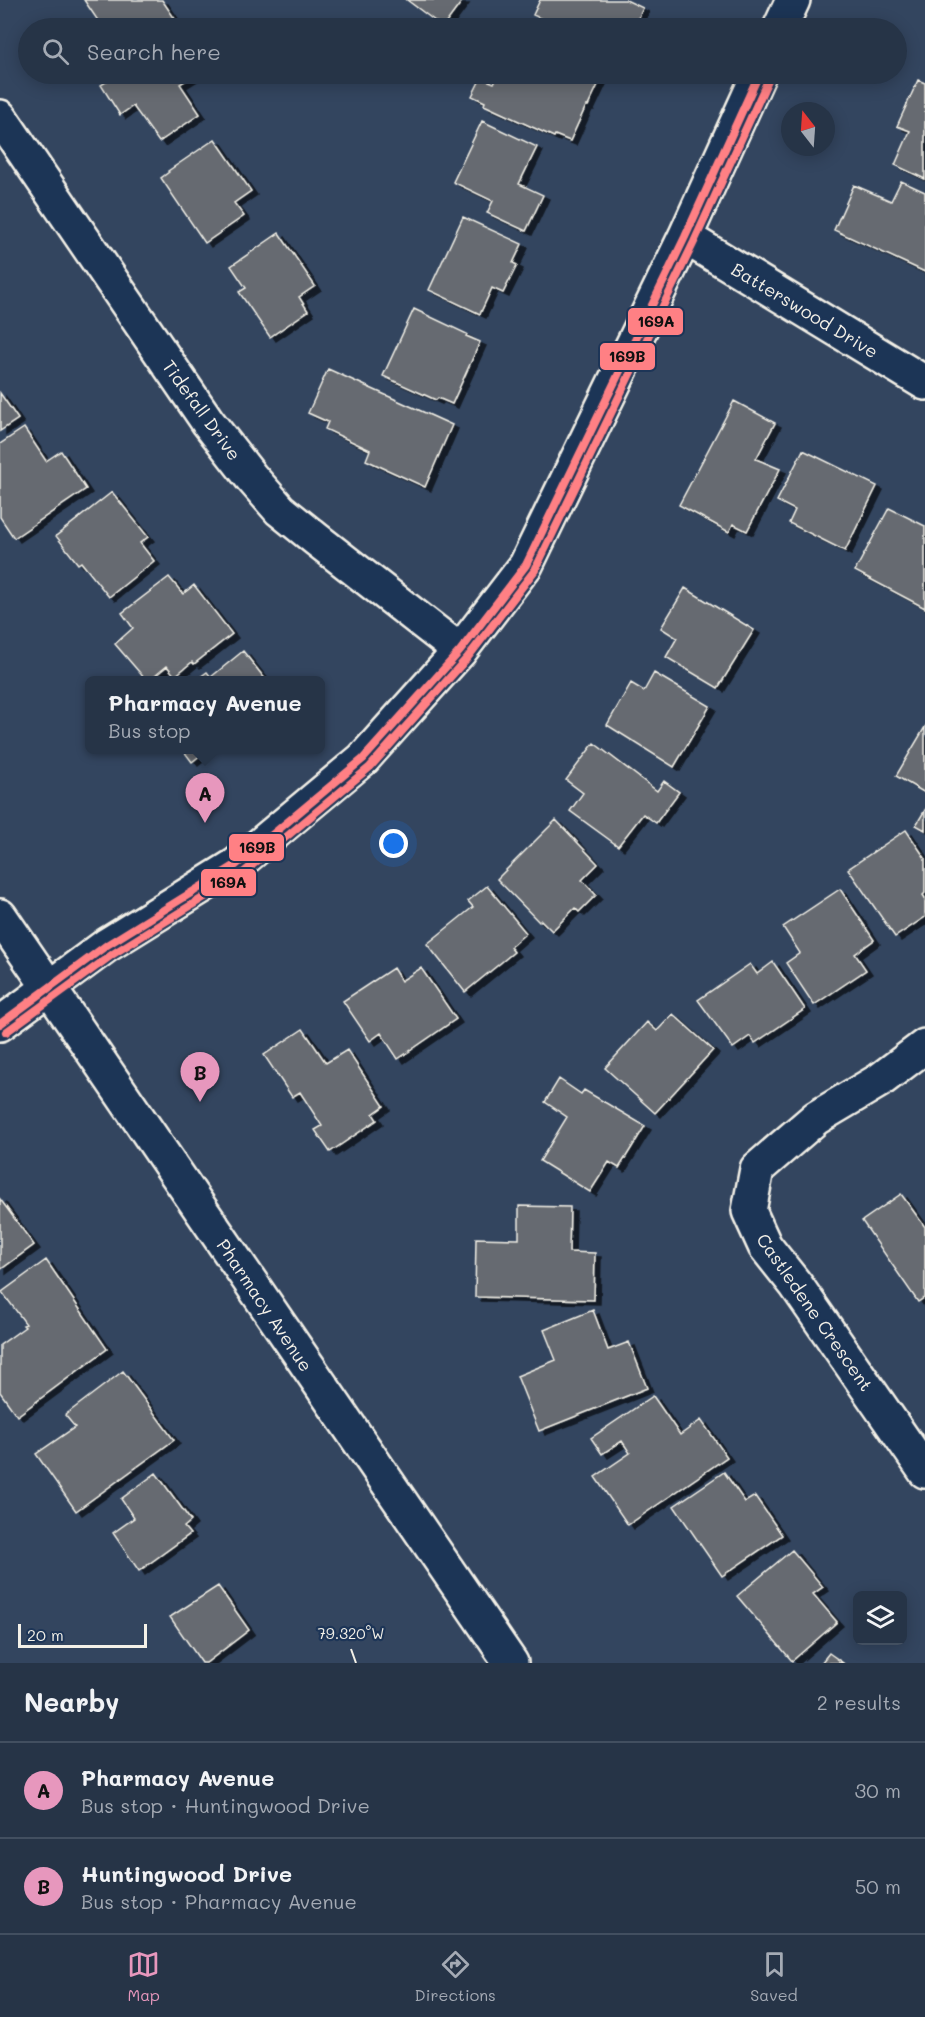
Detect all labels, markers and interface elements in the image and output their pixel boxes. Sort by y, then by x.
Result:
search box [18,18,907,84]
icon: search [39,35,72,68]
text: Search here [87,37,221,66]
north arrow [781,102,835,156]
street label: Batterswood Drive [727,257,883,363]
line badge: 169A [627,307,684,336]
text: 169A [637,310,675,331]
line badge: 169B [599,342,656,371]
text: 169B [608,345,646,366]
street label: Tidefall Drive [157,355,247,465]
popup [85,676,325,754]
text: Pharmacy Avenue [108,688,302,717]
text: Bus stop [108,717,191,743]
pin: A [186,774,224,823]
your location [379,829,408,858]
line badge: 169B [228,833,285,862]
text: 169B [238,836,276,857]
line badge: 169A [200,868,257,897]
text: 169A [209,871,247,892]
pin: B [180,1052,220,1102]
street label: Castledene Crescent [751,1228,879,1396]
street label: Pharmacy Avenue [212,1234,318,1376]
map controls [853,1591,907,1645]
button: layers [853,1591,907,1645]
scale bar [18,1621,147,1648]
text: 79.320°W [318,1623,385,1643]
text: 20 m [27,1624,64,1645]
text: Nearby [24,1685,119,1719]
text: 2 results [817,1689,901,1715]
text: Pharmacy Avenue [81,1763,274,1792]
text: A [37,1777,50,1803]
text: 30 m [855,1777,901,1803]
text: Bus stop · Huntingwood Drive [81,1792,370,1818]
text: Huntingwood Drive [81,1859,292,1888]
text: B [37,1873,50,1899]
text: 50 m [855,1873,901,1899]
text: Bus stop · Pharmacy Avenue [81,1888,357,1914]
tab: Map [127,1948,160,2005]
tab: Directions [415,1948,496,2005]
tab: Saved [750,1948,798,2005]

